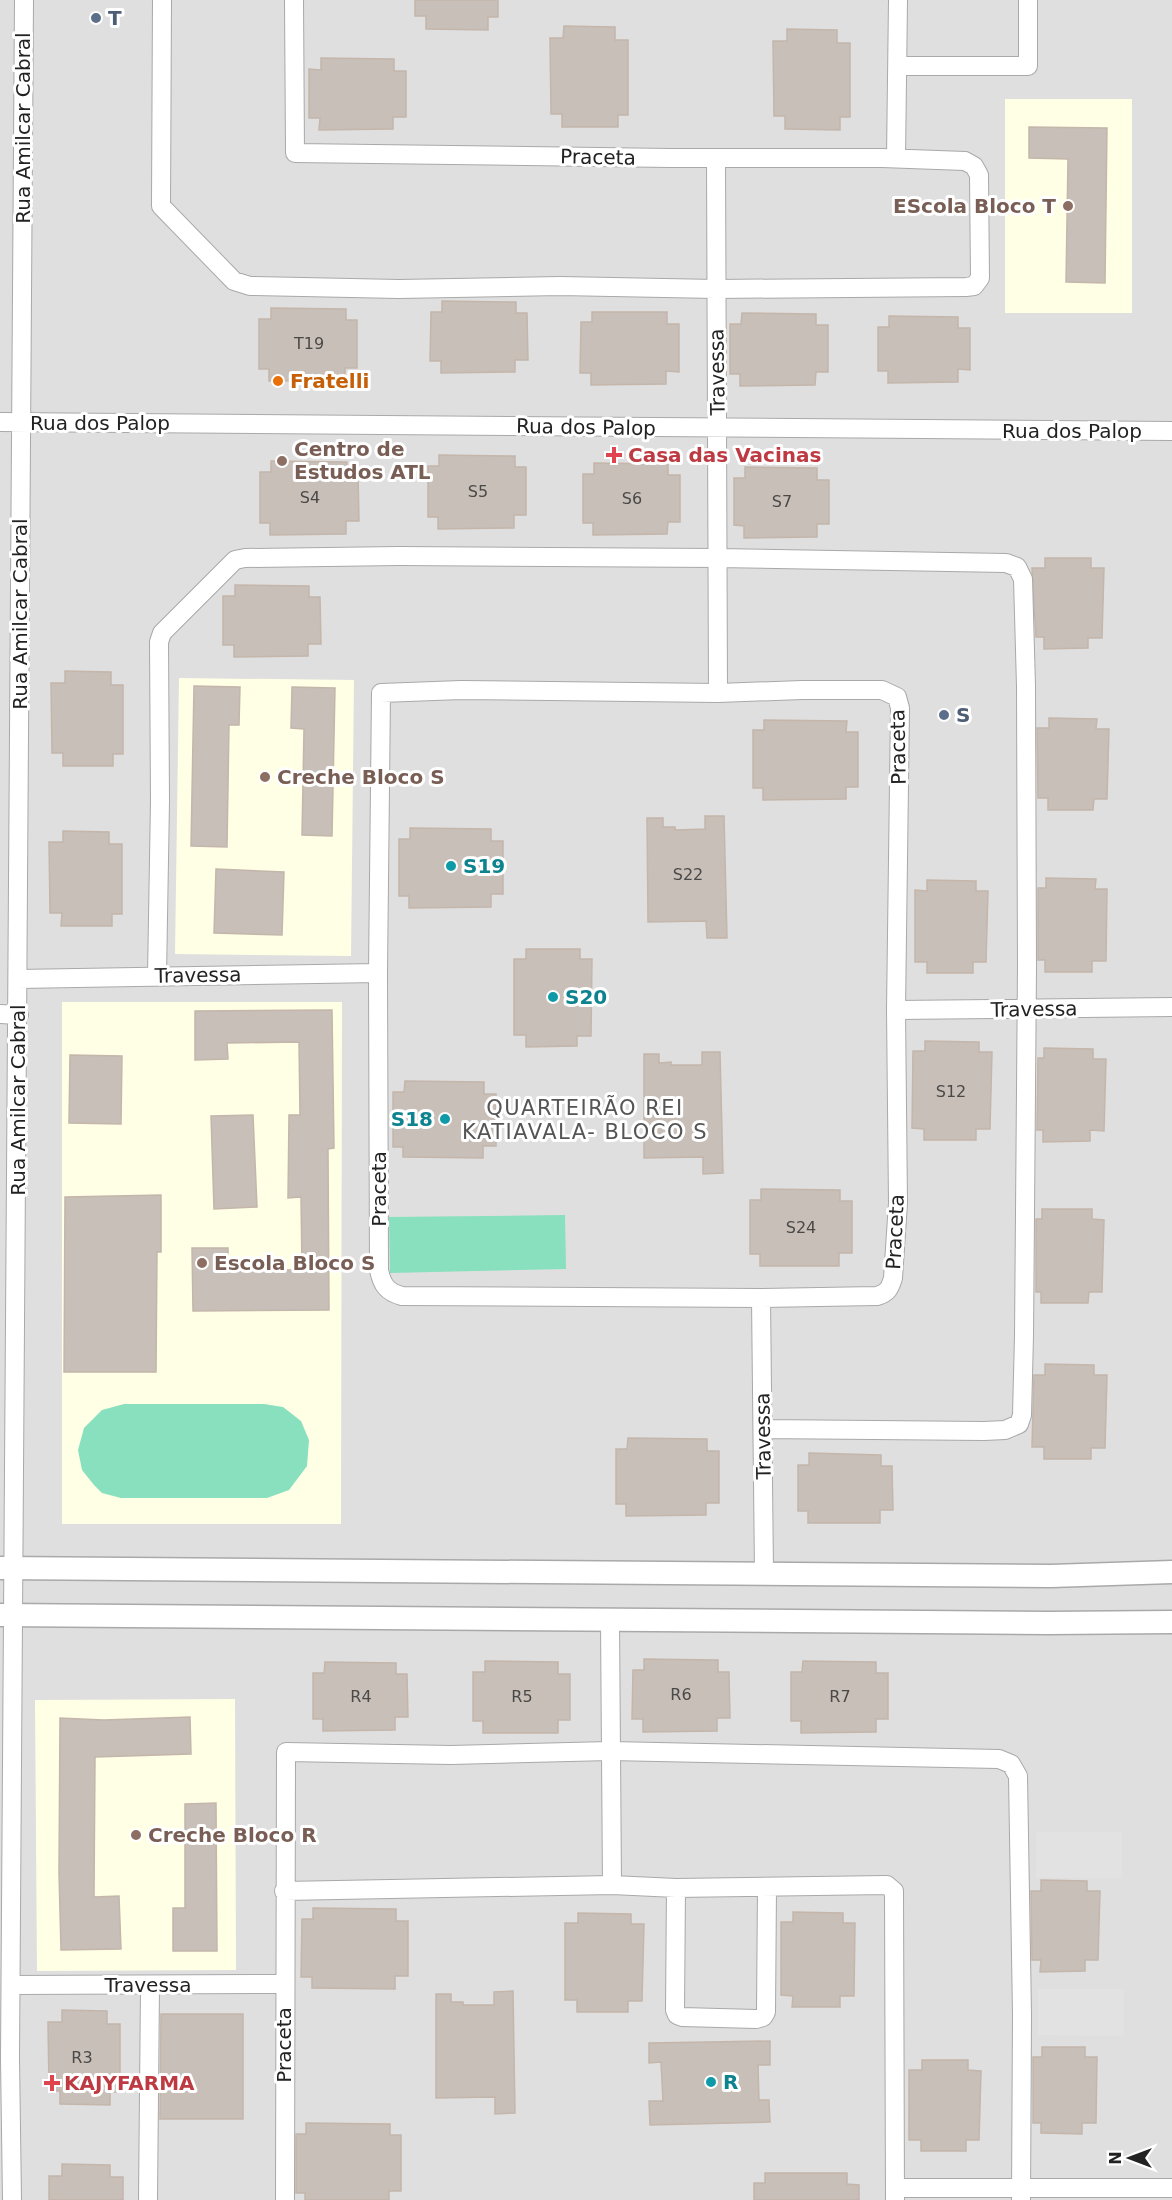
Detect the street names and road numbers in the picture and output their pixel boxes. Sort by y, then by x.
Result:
street label: Rua Amilcar Cabral [11,32,35,224]
street label: Praceta [560,144,636,170]
street label: Travessa [704,328,730,417]
street label: Rua dos Palop [30,411,170,435]
street label: Rua dos Palop [516,414,656,440]
street label: Rua dos Palop [1002,419,1142,443]
street label: Rua Amilcar Cabral [8,518,32,710]
street label: Praceta [885,709,911,785]
street label: Travessa [153,962,242,988]
street label: Travessa [989,996,1078,1022]
street label: Rua Amilcar Cabral [6,1004,30,1196]
street label: Praceta [367,1151,391,1227]
street label: Praceta [881,1194,909,1270]
street label: Travessa [750,1392,776,1481]
street label: Travessa [104,1973,192,1997]
street label: Praceta [272,2007,296,2083]

